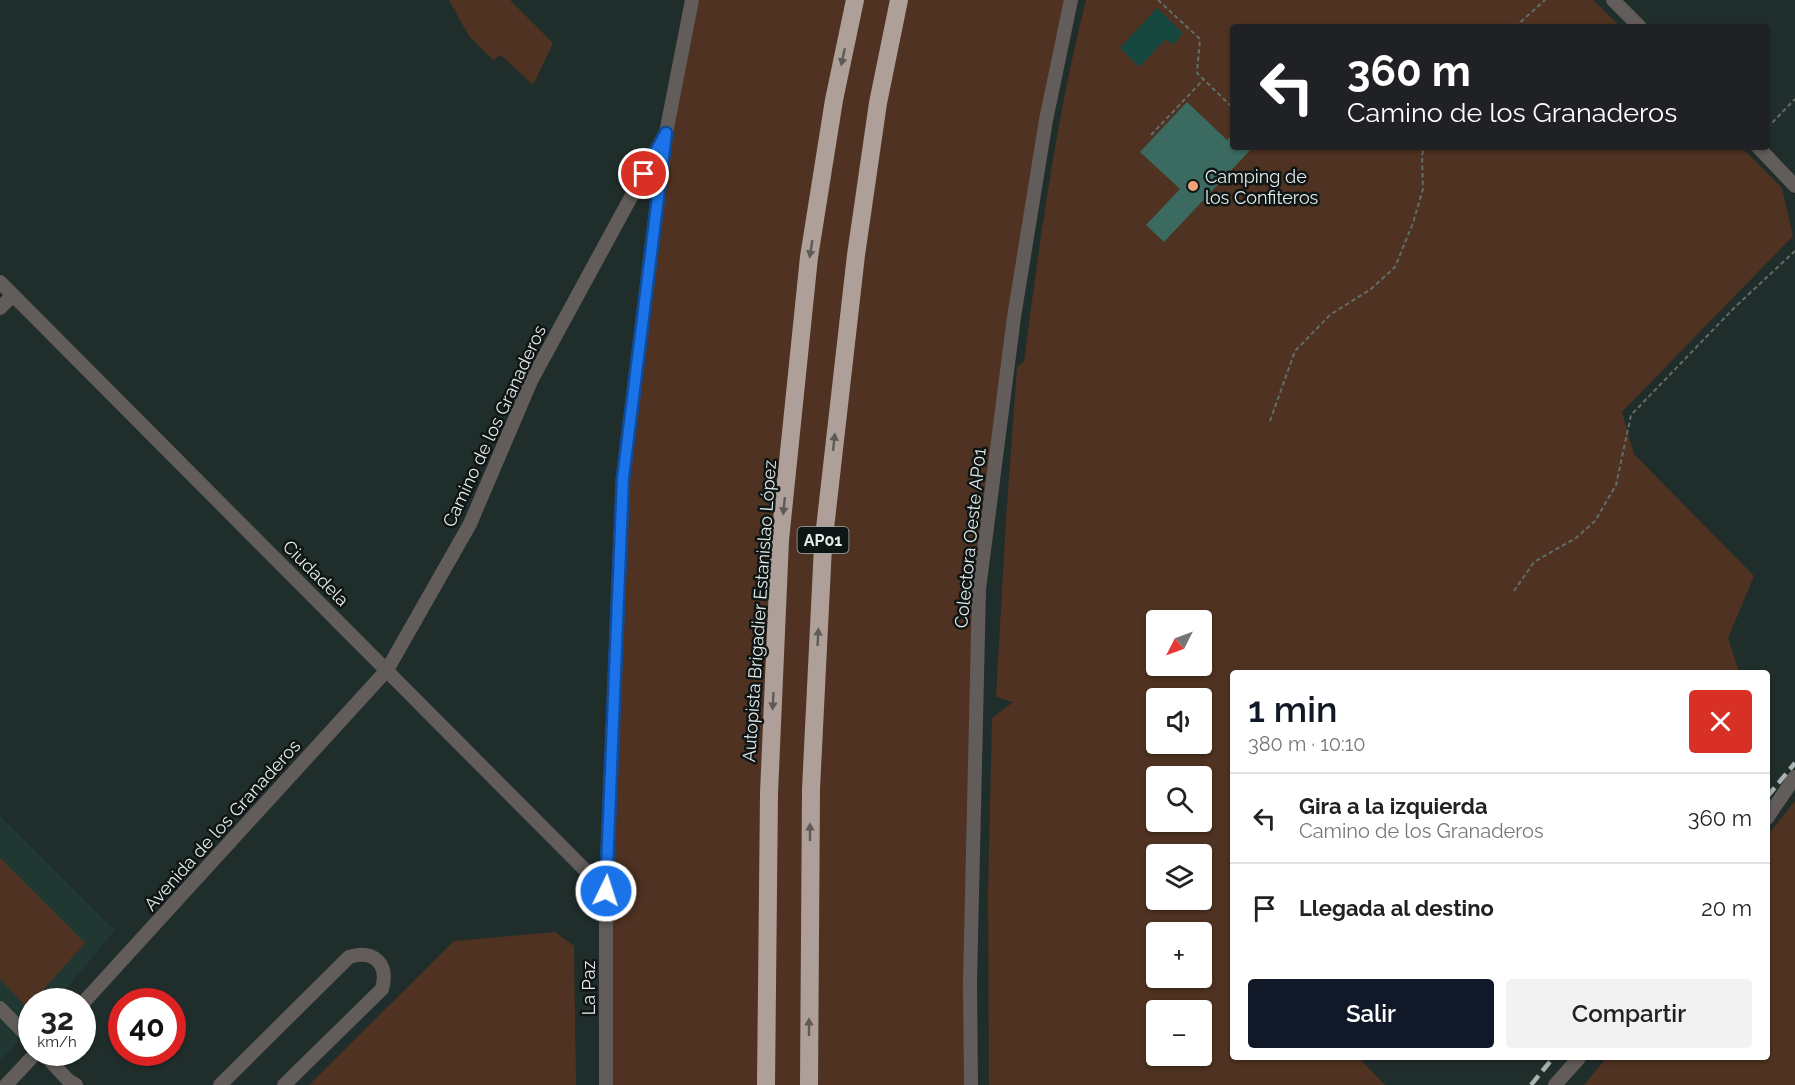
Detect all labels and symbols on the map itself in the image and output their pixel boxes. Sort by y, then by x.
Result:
one-way arrow [838,48,847,67]
pin [618,148,669,199]
place label: Camping de los Confiteros [1205,166,1319,208]
marker: Camping de los Confiteros [1186,179,1200,193]
one-way arrow [806,240,815,259]
street label: Camino de los Granaderos [438,322,550,530]
one-way arrow [830,433,839,452]
street label: Colectora Oeste AP01 [950,447,990,629]
street label: Autopista Brigadier Estanislao López [738,459,780,763]
one-way arrow [779,497,789,516]
road number: AP01 [798,527,848,553]
street label: Ciudadela [279,536,353,610]
north arrow [1146,610,1212,676]
one-way arrow [814,627,823,646]
one-way arrow [768,691,778,710]
street label: Avenida de los Granaderos [140,735,305,915]
one-way arrow [806,822,815,841]
position arrow [574,859,638,923]
street label: La Paz [578,961,599,1015]
speed limit sign: 40 [108,988,186,1066]
one-way arrow [804,1017,814,1036]

